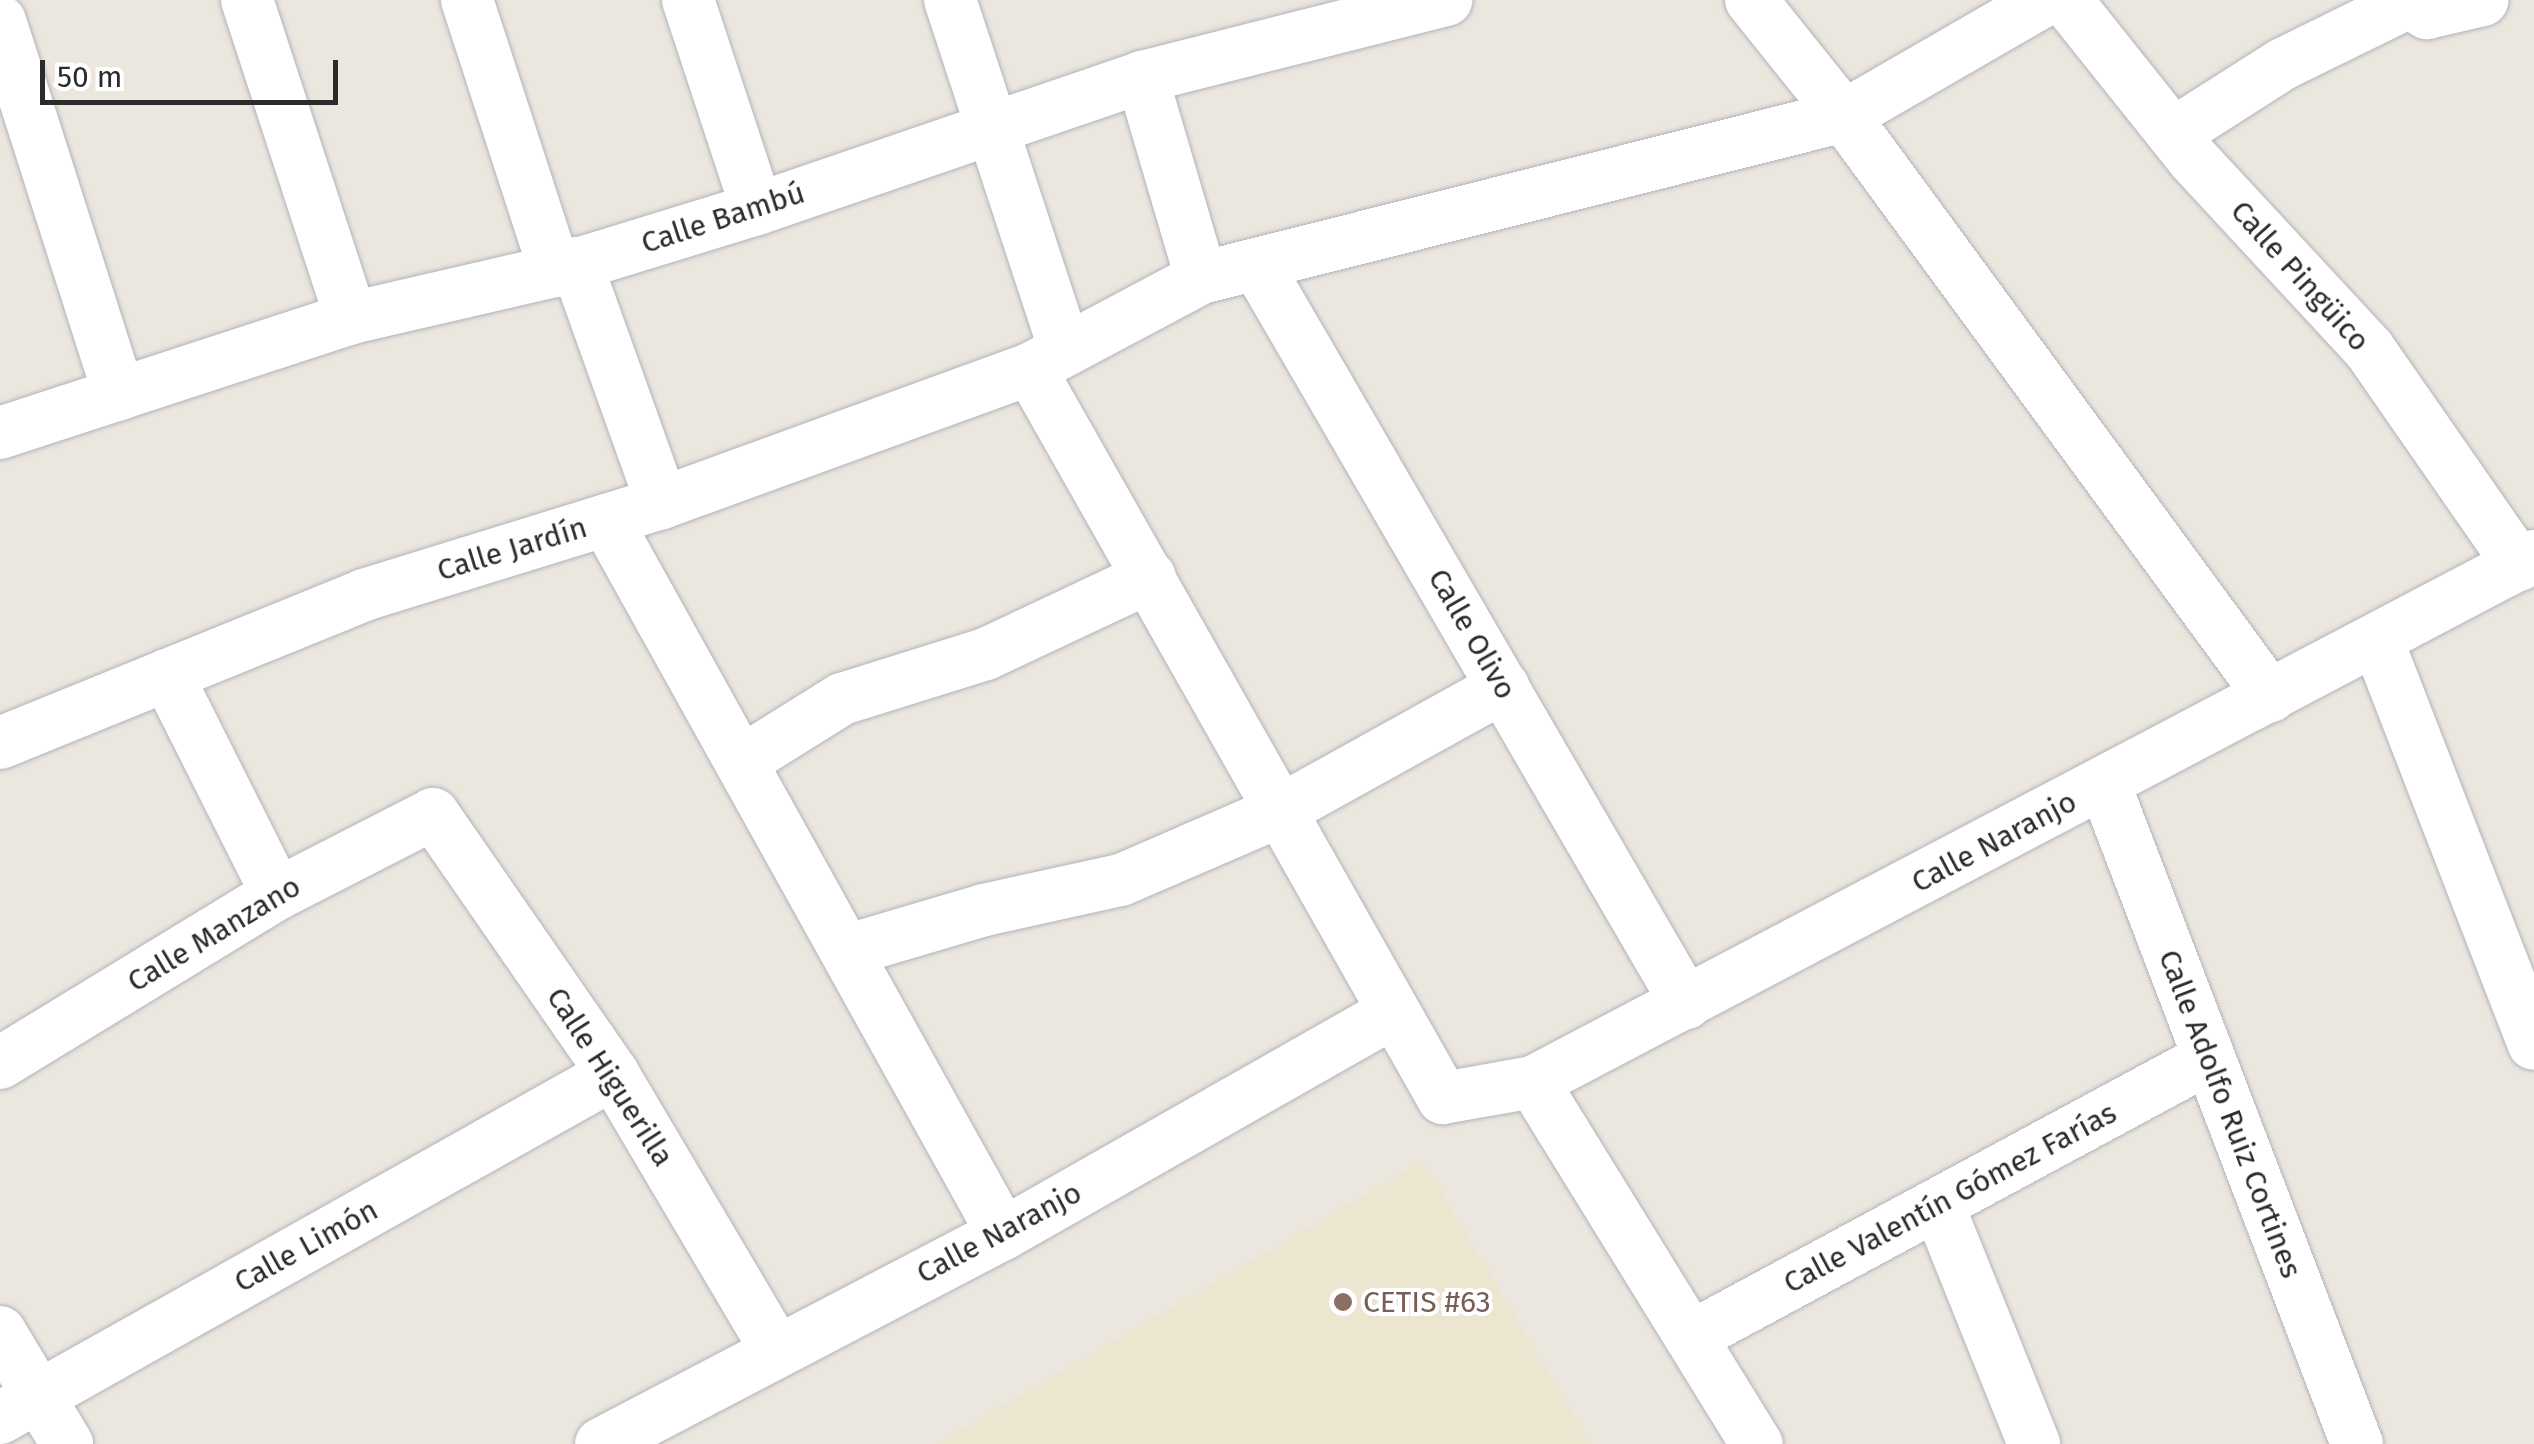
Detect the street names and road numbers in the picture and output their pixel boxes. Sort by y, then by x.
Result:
street label: Calle Bambú [637,175,809,261]
street label: Calle Pingüico [2223,193,2377,359]
street label: Calle Jardín [433,509,591,589]
street label: Calle Olivo [1420,562,1524,706]
street label: Calle Naranjo [1905,784,2083,900]
street label: Calle Manzano [121,868,307,1000]
street label: Calle Adolfo Ruiz Cortines [2151,945,2309,1283]
street label: Calle Higuerilla [539,981,681,1173]
street label: Calle Valentín Gómez Farías [1777,1095,2123,1301]
street label: Calle Naranjo [910,1175,1088,1291]
street label: Calle Limón [228,1192,384,1300]

